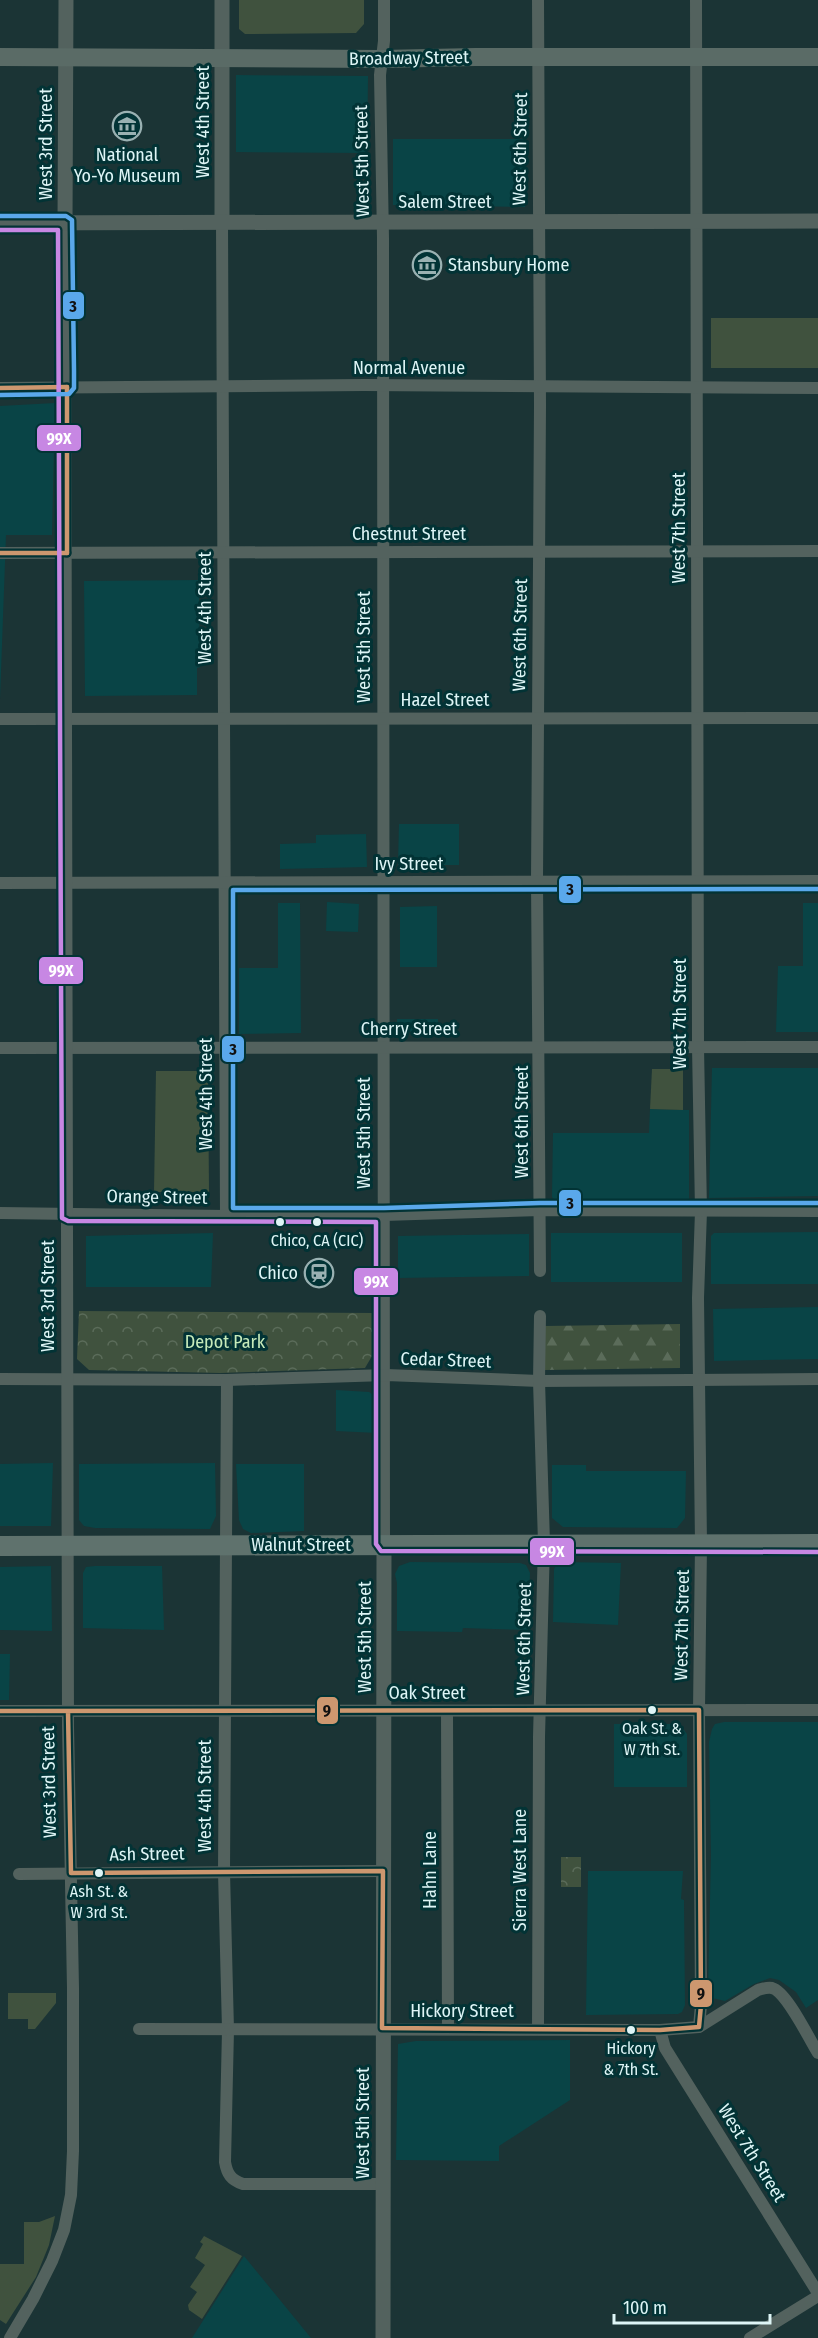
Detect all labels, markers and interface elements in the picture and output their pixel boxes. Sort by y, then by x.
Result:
street label: Broadway Street [349,46,469,70]
street label: West 4th Street [192,66,214,178]
street label: West 3rd Street [35,88,57,200]
street label: West 6th Street [508,92,532,206]
street label: West 5th Street [350,105,374,217]
museum icon: National Yo-Yo Museum [111,110,143,142]
place label: National Yo-Yo Museum [74,144,180,187]
street label: Salem Street [398,191,492,213]
museum icon: Stansbury Home [411,249,443,281]
place label: Stansbury Home [448,254,569,276]
line badge: 3 [62,291,85,320]
text: 3 [68,297,77,316]
street label: Normal Avenue [353,357,465,379]
line badge: 99X [36,424,82,452]
text: 99X [47,429,72,448]
street label: West 7th Street [668,472,690,584]
street label: Chestnut Street [352,523,466,545]
street label: West 4th Street [194,552,216,664]
street label: West 6th Street [508,578,532,692]
street label: West 5th Street [353,591,375,703]
street label: Hazel Street [401,689,490,711]
street label: Ivy Street [374,853,444,875]
line badge: 3 [558,875,582,904]
text: 3 [565,880,574,899]
line badge: 99X [38,956,84,985]
street label: West 7th Street [669,958,691,1070]
text: 99X [49,961,74,980]
street label: Cherry Street [361,1018,457,1040]
line badge: 3 [221,1035,245,1063]
street label: West 4th Street [195,1038,217,1150]
text: 3 [228,1040,237,1059]
street label: West 6th Street [511,1065,533,1178]
street label: West 5th Street [353,1077,375,1189]
street label: Orange Street [106,1185,208,1209]
line badge: 3 [558,1189,582,1217]
text: 3 [565,1194,574,1213]
unlabelled marker [274,1216,286,1228]
marker: Chico, CA (CIC) [311,1216,323,1228]
place label: Chico, CA (CIC) [271,1231,364,1250]
street label: West 3rd Street [37,1240,59,1352]
station icon: Chico [303,1257,335,1289]
place label: Chico [258,1262,298,1284]
line badge: 99X [353,1267,399,1296]
text: 99X [364,1272,389,1291]
park label: Depot Park [185,1331,266,1353]
street label: Cedar Street [400,1347,492,1373]
street label: Walnut Street [251,1534,351,1556]
line badge: 99X [529,1537,575,1566]
text: 99X [540,1542,565,1561]
street label: West 7th Street [670,1569,694,1681]
street label: West 5th Street [354,1581,376,1693]
street label: West 6th Street [512,1582,536,1696]
street label: Oak Street [389,1682,466,1704]
line badge: 9 [316,1696,339,1725]
text: 9 [323,1701,331,1720]
marker: Oak St. & W 7th St. [646,1704,658,1716]
place label: Oak St. & W 7th St. [622,1719,682,1759]
street label: West 3rd Street [37,1726,61,1838]
street label: West 4th Street [194,1740,216,1852]
street label: Sierra West Lane [509,1809,531,1931]
street label: Hahn Lane [419,1831,441,1909]
street label: Ash Street [109,1842,185,1866]
marker: Ash St. & W 3rd St. [93,1867,105,1879]
place label: Ash St. & W 3rd St. [70,1882,129,1922]
line badge: 9 [689,1979,713,2008]
text: 9 [697,1984,705,2003]
street label: Hickory Street [410,2000,514,2022]
marker: Hickory & 7th St. [625,2024,637,2036]
place label: Hickory & 7th St. [604,2039,658,2079]
street label: West 5th Street [352,2067,374,2179]
street label: West 7th Street [713,2100,791,2206]
scale bar [614,2287,770,2325]
text: 100 m [623,2297,667,2319]

